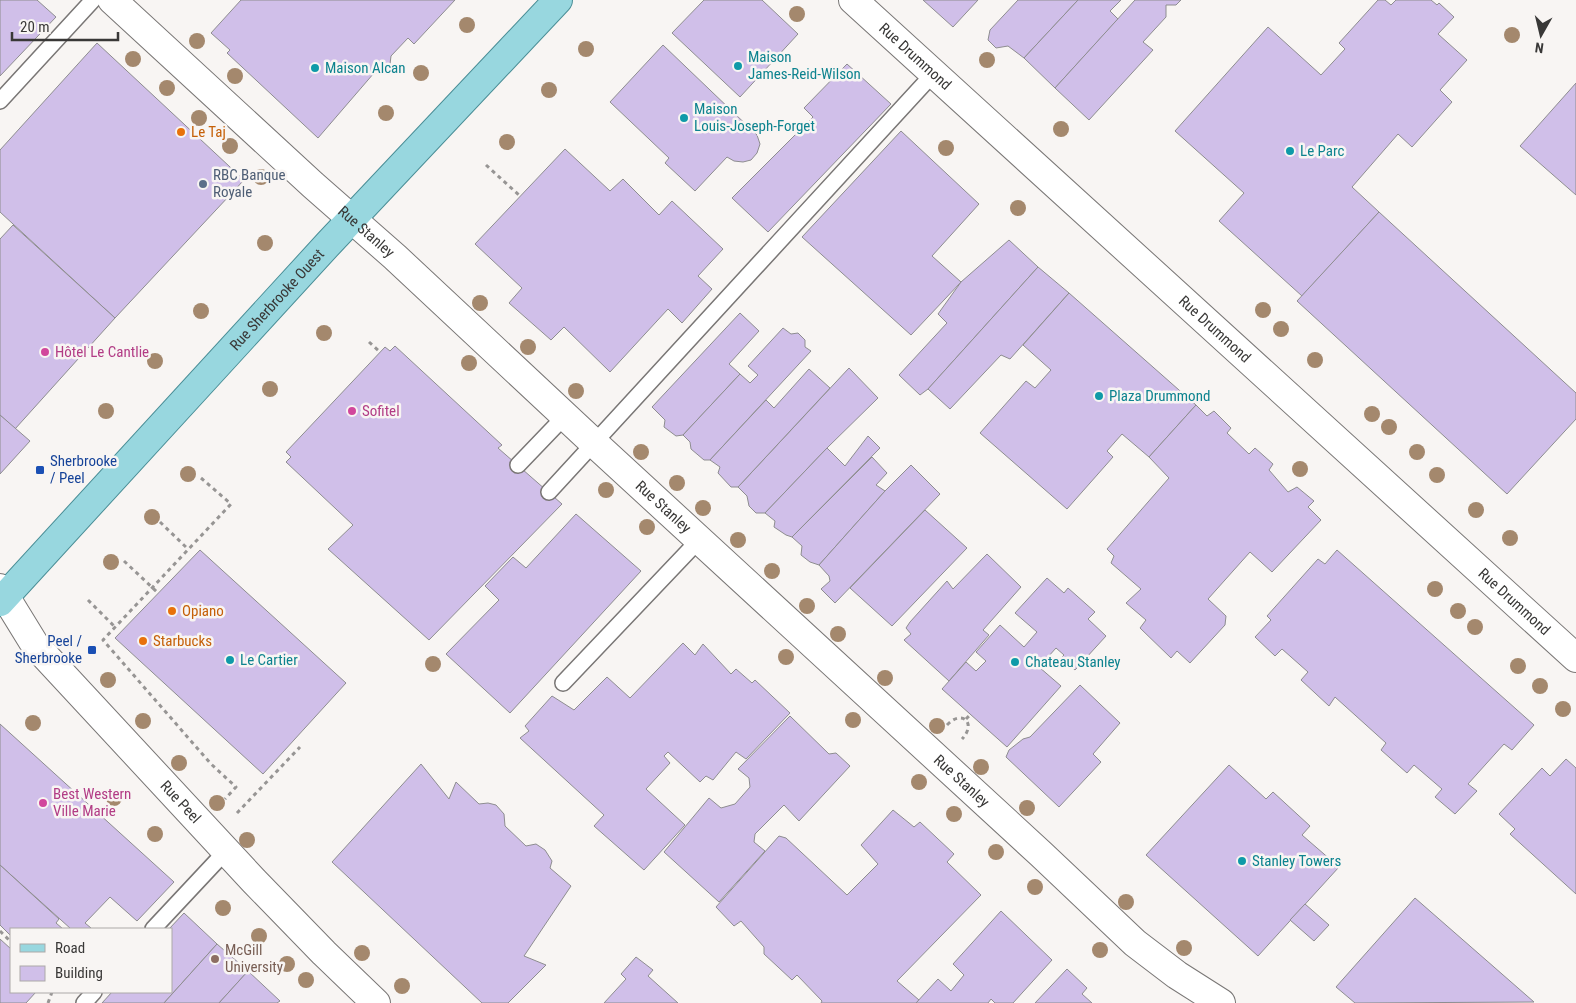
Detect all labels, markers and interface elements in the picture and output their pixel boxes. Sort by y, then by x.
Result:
scale bar [12,10,119,42]
north arrow [1516,10,1566,60]
text: 20 m [20,18,50,36]
street label: Rue Drummond [875,19,955,94]
text: N [1534,39,1545,56]
place label: Maison James-Reid-Wilson [748,48,861,83]
place label: Maison Alcan [325,59,406,77]
marker: Maison James-Reid-Wilson [732,60,744,72]
marker: Maison Alcan [309,62,321,74]
place label: Maison Louis-Joseph-Forget [694,100,815,135]
marker: Maison Louis-Joseph-Forget [678,112,690,124]
place label: Le Taj [191,123,226,141]
marker: Le Taj [175,126,187,138]
place label: Le Parc [1300,142,1344,160]
marker: Le Parc [1284,145,1296,157]
place label: RBC Banque Royale [213,166,286,201]
marker: RBC Banque Royale [197,178,209,190]
street label: Rue Stanley [334,202,398,261]
street label: Rue Sherbrooke Ouest [226,245,328,354]
street label: Rue Drummond [1175,292,1254,366]
place label: Hôtel Le Cantlie [55,343,149,361]
marker: Hôtel Le Cantlie [39,346,51,358]
place label: Plaza Drummond [1109,387,1210,405]
marker: Plaza Drummond [1093,390,1105,402]
place label: Sofitel [362,402,400,420]
marker: Sofitel [346,405,358,417]
place label: Sherbrooke / Peel [50,452,117,487]
marker: Sherbrooke / Peel [34,464,46,476]
street label: Rue Stanley [632,477,695,537]
street label: Rue Drummond [1474,564,1554,639]
place label: Opiano [182,602,224,620]
marker: Opiano [166,605,178,617]
place label: Peel / Sherbrooke [15,632,82,667]
place label: Starbucks [153,632,212,650]
marker: Starbucks [137,635,149,647]
marker: Peel / Sherbrooke [86,644,98,656]
place label: Le Cartier [240,651,298,669]
place label: Chateau Stanley [1025,653,1121,671]
marker: Le Cartier [224,654,236,666]
marker: Chateau Stanley [1009,656,1021,668]
street label: Rue Stanley [930,751,993,811]
street label: Rue Peel [157,777,205,827]
place label: Best Western Ville Marie [53,785,131,820]
marker: Best Western Ville Marie [37,797,49,809]
place label: Stanley Towers [1252,852,1341,870]
marker: Stanley Towers [1236,855,1248,867]
legend [10,928,172,993]
text: Road [55,939,85,957]
place label: McGill University [225,941,283,976]
marker: McGill University [209,953,221,965]
text: Building [55,964,103,982]

